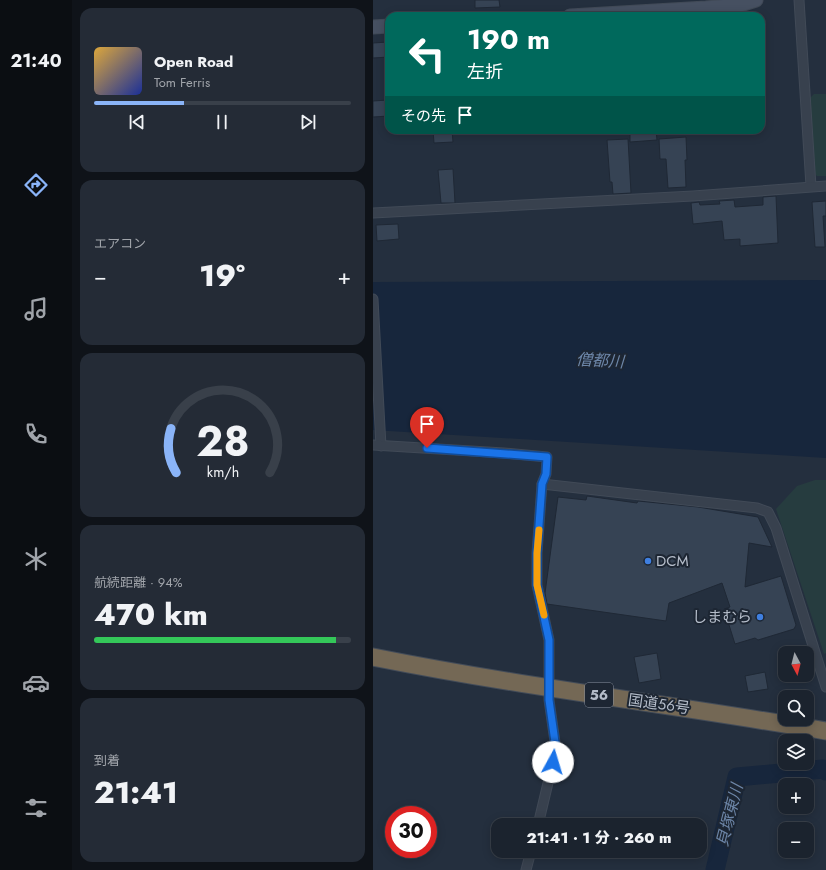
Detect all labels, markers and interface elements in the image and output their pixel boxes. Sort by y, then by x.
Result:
text: 190 m [467,19,550,60]
icon: left [401,28,453,80]
text: 21:40 [10,48,62,74]
text: Open Road [154,51,233,73]
text: 左折 [467,59,503,85]
text: Tom Ferris [154,73,210,92]
icon: arrive [454,104,476,126]
text: その先 [401,105,446,127]
icon: previous [126,111,148,133]
icon: pause [211,111,233,133]
icon: next [297,111,319,133]
icon: directions [22,171,50,199]
text: エアコン [94,234,146,253]
text: 19° [199,254,245,297]
text: − [94,260,107,292]
text: + [337,260,351,292]
icon: music [22,295,50,323]
water label: 僧都川 [575,348,627,373]
pin [410,407,444,448]
text: 28 [196,411,249,472]
icon: arrive [416,413,438,435]
icon: phone [22,420,50,448]
text: km/h [206,462,239,482]
icon: climate [22,545,50,573]
place label: DCM [656,550,689,572]
marker: DCM [643,556,653,566]
text: 航続距離 · 94% [94,573,183,592]
text: 470 km [94,593,208,636]
place label: しまむら [692,606,752,628]
marker: しまむら [755,612,765,622]
north arrow [778,646,814,682]
map controls [778,646,814,858]
icon: car [22,669,50,697]
road number: 56 [585,683,613,707]
street label: 国道56号 [627,689,691,719]
button: search [778,690,814,726]
button: layers [778,734,814,770]
position arrow [532,741,574,783]
text: 到着 [94,751,120,770]
text: 21:41 [94,771,178,814]
button: + [778,778,814,814]
water label: 貝塚東川 [711,779,749,849]
icon: filters [22,794,50,822]
speed limit sign: 30 [385,806,437,858]
button: − [778,822,814,858]
text: 21:41 · 1 分 · 260 m [526,827,672,849]

